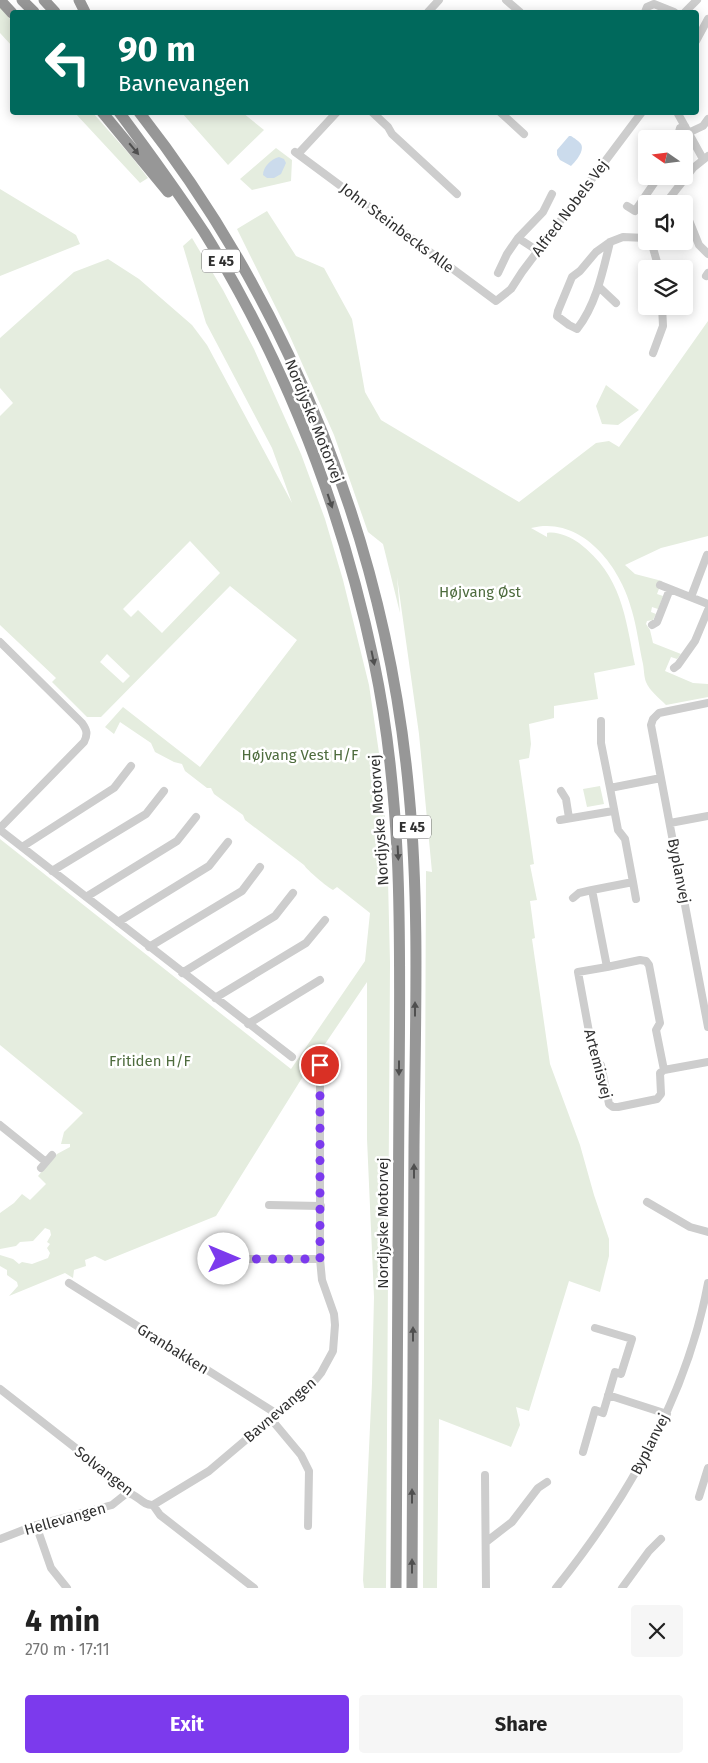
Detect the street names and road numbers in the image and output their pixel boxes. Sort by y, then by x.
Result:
street label: Alfred Nobels Vej [528,156,612,260]
street label: John Steinbecks Alle [337,179,457,277]
road number: E 45 [202,250,240,272]
street label: Nordjyske Motorvej [281,357,347,485]
street label: Nordjyske Motorvej [365,754,393,886]
road number: E 45 [393,816,431,839]
street label: Byplanvej [664,837,694,905]
street label: Artemisvej [580,1027,616,1101]
street label: Nordjyske Motorvej [374,1157,392,1289]
street label: Granbakken [134,1320,212,1378]
street label: Bavnevangen [240,1374,320,1446]
street label: Byplanvej [627,1410,673,1478]
street label: Solvangen [71,1442,137,1500]
street label: Hellevangen [22,1499,108,1539]

